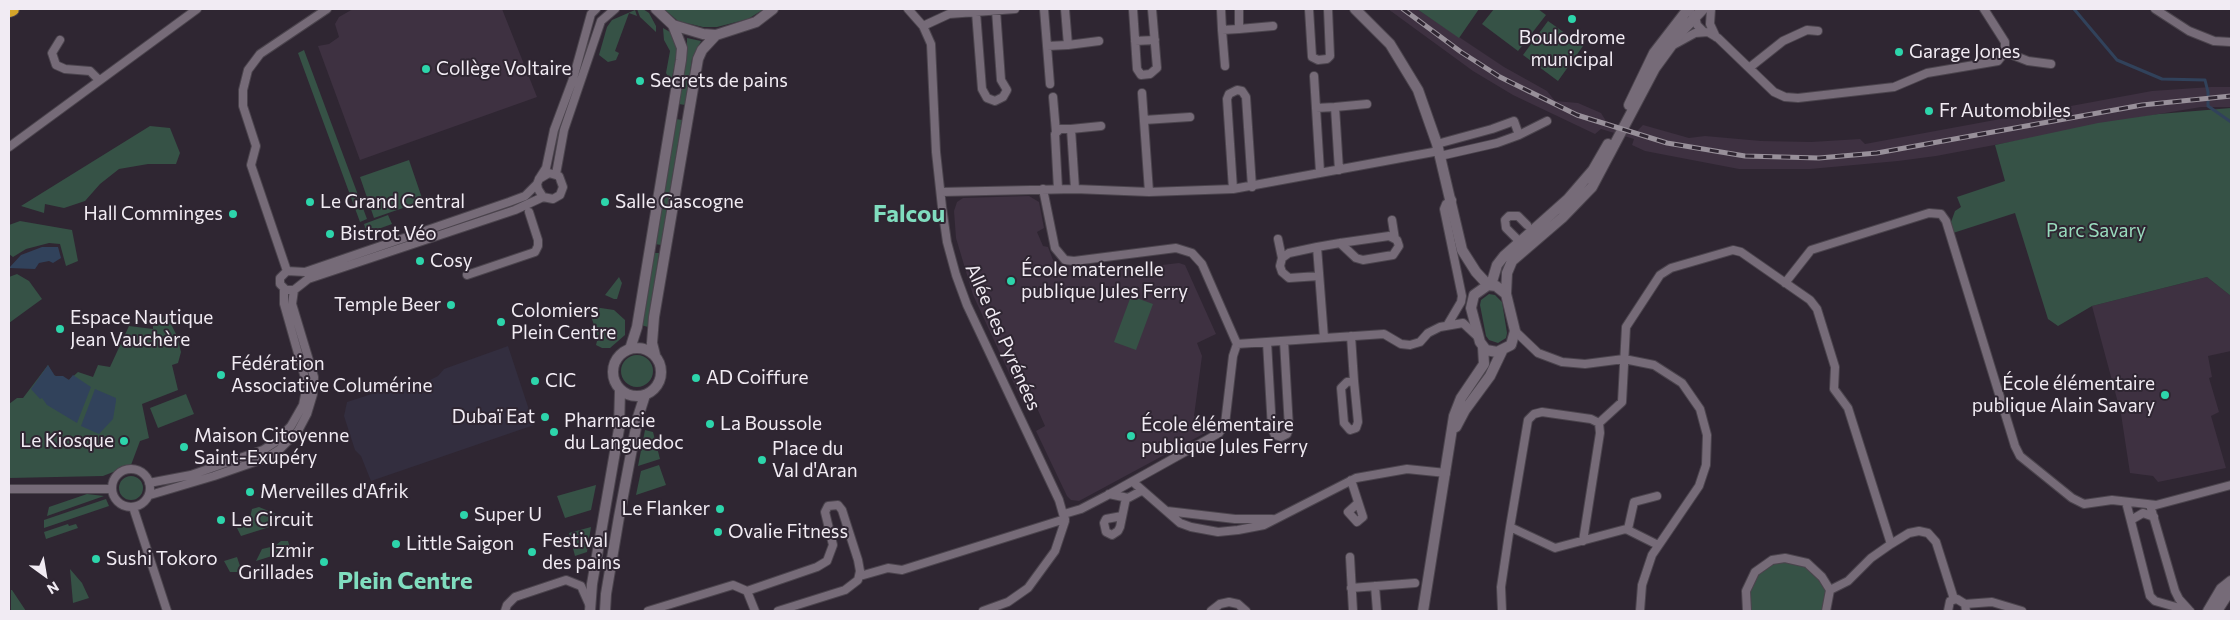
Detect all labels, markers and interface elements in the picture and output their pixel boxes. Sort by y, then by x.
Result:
marker: Boulodrome municipal [1566,13,1578,25]
place label: Boulodrome municipal [1519,27,1625,71]
place label: Garage Jones [1909,41,2020,63]
marker: Garage Jones [1893,46,1905,58]
place label: Collège Voltaire [436,58,572,80]
marker: Collège Voltaire [420,63,432,75]
place label: Secrets de pains [650,70,788,92]
marker: Secrets de pains [634,75,646,87]
place label: Fr Automobiles [1939,100,2071,122]
marker: Fr Automobiles [1923,105,1935,117]
place label: Le Grand Central [320,191,465,213]
place label: Salle Gascogne [615,191,744,213]
marker: Le Grand Central [304,196,316,208]
marker: Salle Gascogne [599,196,611,208]
district label: Falcou [873,200,945,228]
place label: Hall Comminges [83,203,223,225]
marker: Hall Comminges [227,208,239,220]
park label: Parc Savary [2046,220,2146,242]
place label: Bistrot Véo [340,223,437,245]
marker: Bistrot Véo [324,228,336,240]
place label: Cosy [430,250,472,272]
marker: Cosy [414,255,426,267]
place label: École maternelle publique Jules Ferry [1021,259,1188,303]
street label: Allée des Pyrénées [960,260,1046,414]
marker: École maternelle publique Jules Ferry [1005,275,1017,287]
place label: Temple Beer [334,294,441,316]
marker: Temple Beer [445,299,457,311]
place label: Colomiers Plein Centre [511,300,616,344]
place label: Espace Nautique Jean Vauchère [70,307,213,351]
marker: Colomiers Plein Centre [495,316,507,328]
marker: Espace Nautique Jean Vauchère [54,323,66,335]
place label: Fédération Associative Columérine [231,353,432,397]
place label: AD Coiffure [706,367,808,389]
marker: Fédération Associative Columérine [215,369,227,381]
place label: CIC [545,370,576,392]
marker: AD Coiffure [690,372,702,384]
place label: École élémentaire publique Alain Savary [1972,373,2155,417]
marker: CIC [529,375,541,387]
marker: École élémentaire publique Alain Savary [2159,389,2171,401]
place label: Dubaï Eat [452,406,535,428]
place label: Pharmacie du Languedoc [564,410,684,454]
marker: Dubaï Eat [539,411,551,423]
place label: La Boussole [720,413,822,435]
place label: École élémentaire publique Jules Ferry [1141,414,1308,458]
marker: La Boussole [704,418,716,430]
place label: Maison Citoyenne Saint-Exupéry [194,425,349,469]
marker: Pharmacie du Languedoc [548,426,560,438]
place label: Le Kiosque [20,430,114,452]
marker: École élémentaire publique Jules Ferry [1125,430,1137,442]
marker: Le Kiosque [118,435,130,447]
place label: Place du Val d'Aran [772,438,858,482]
marker: Maison Citoyenne Saint-Exupéry [178,441,190,453]
marker: Place du Val d'Aran [756,454,768,466]
place label: Merveilles d'Afrik [260,481,409,503]
marker: Merveilles d'Afrik [244,486,256,498]
place label: Le Flanker [621,498,710,520]
marker: Le Flanker [714,503,726,515]
place label: Super U [474,504,542,526]
place label: Le Circuit [231,509,313,531]
marker: Super U [458,509,470,521]
marker: Le Circuit [215,514,227,526]
place label: Ovalie Fitness [728,521,848,543]
marker: Ovalie Fitness [712,526,724,538]
place label: Festival des pains [542,530,621,574]
place label: Little Saigon [406,533,514,555]
marker: Little Saigon [390,538,402,550]
place label: Izmir Grillades [238,540,314,584]
marker: Festival des pains [526,546,538,558]
place label: Sushi Tokoro [106,548,218,570]
north arrow [20,550,70,600]
marker: Sushi Tokoro [90,553,102,565]
marker: Izmir Grillades [318,556,330,568]
district label: Plein Centre [337,567,473,595]
text: N [44,578,62,598]

